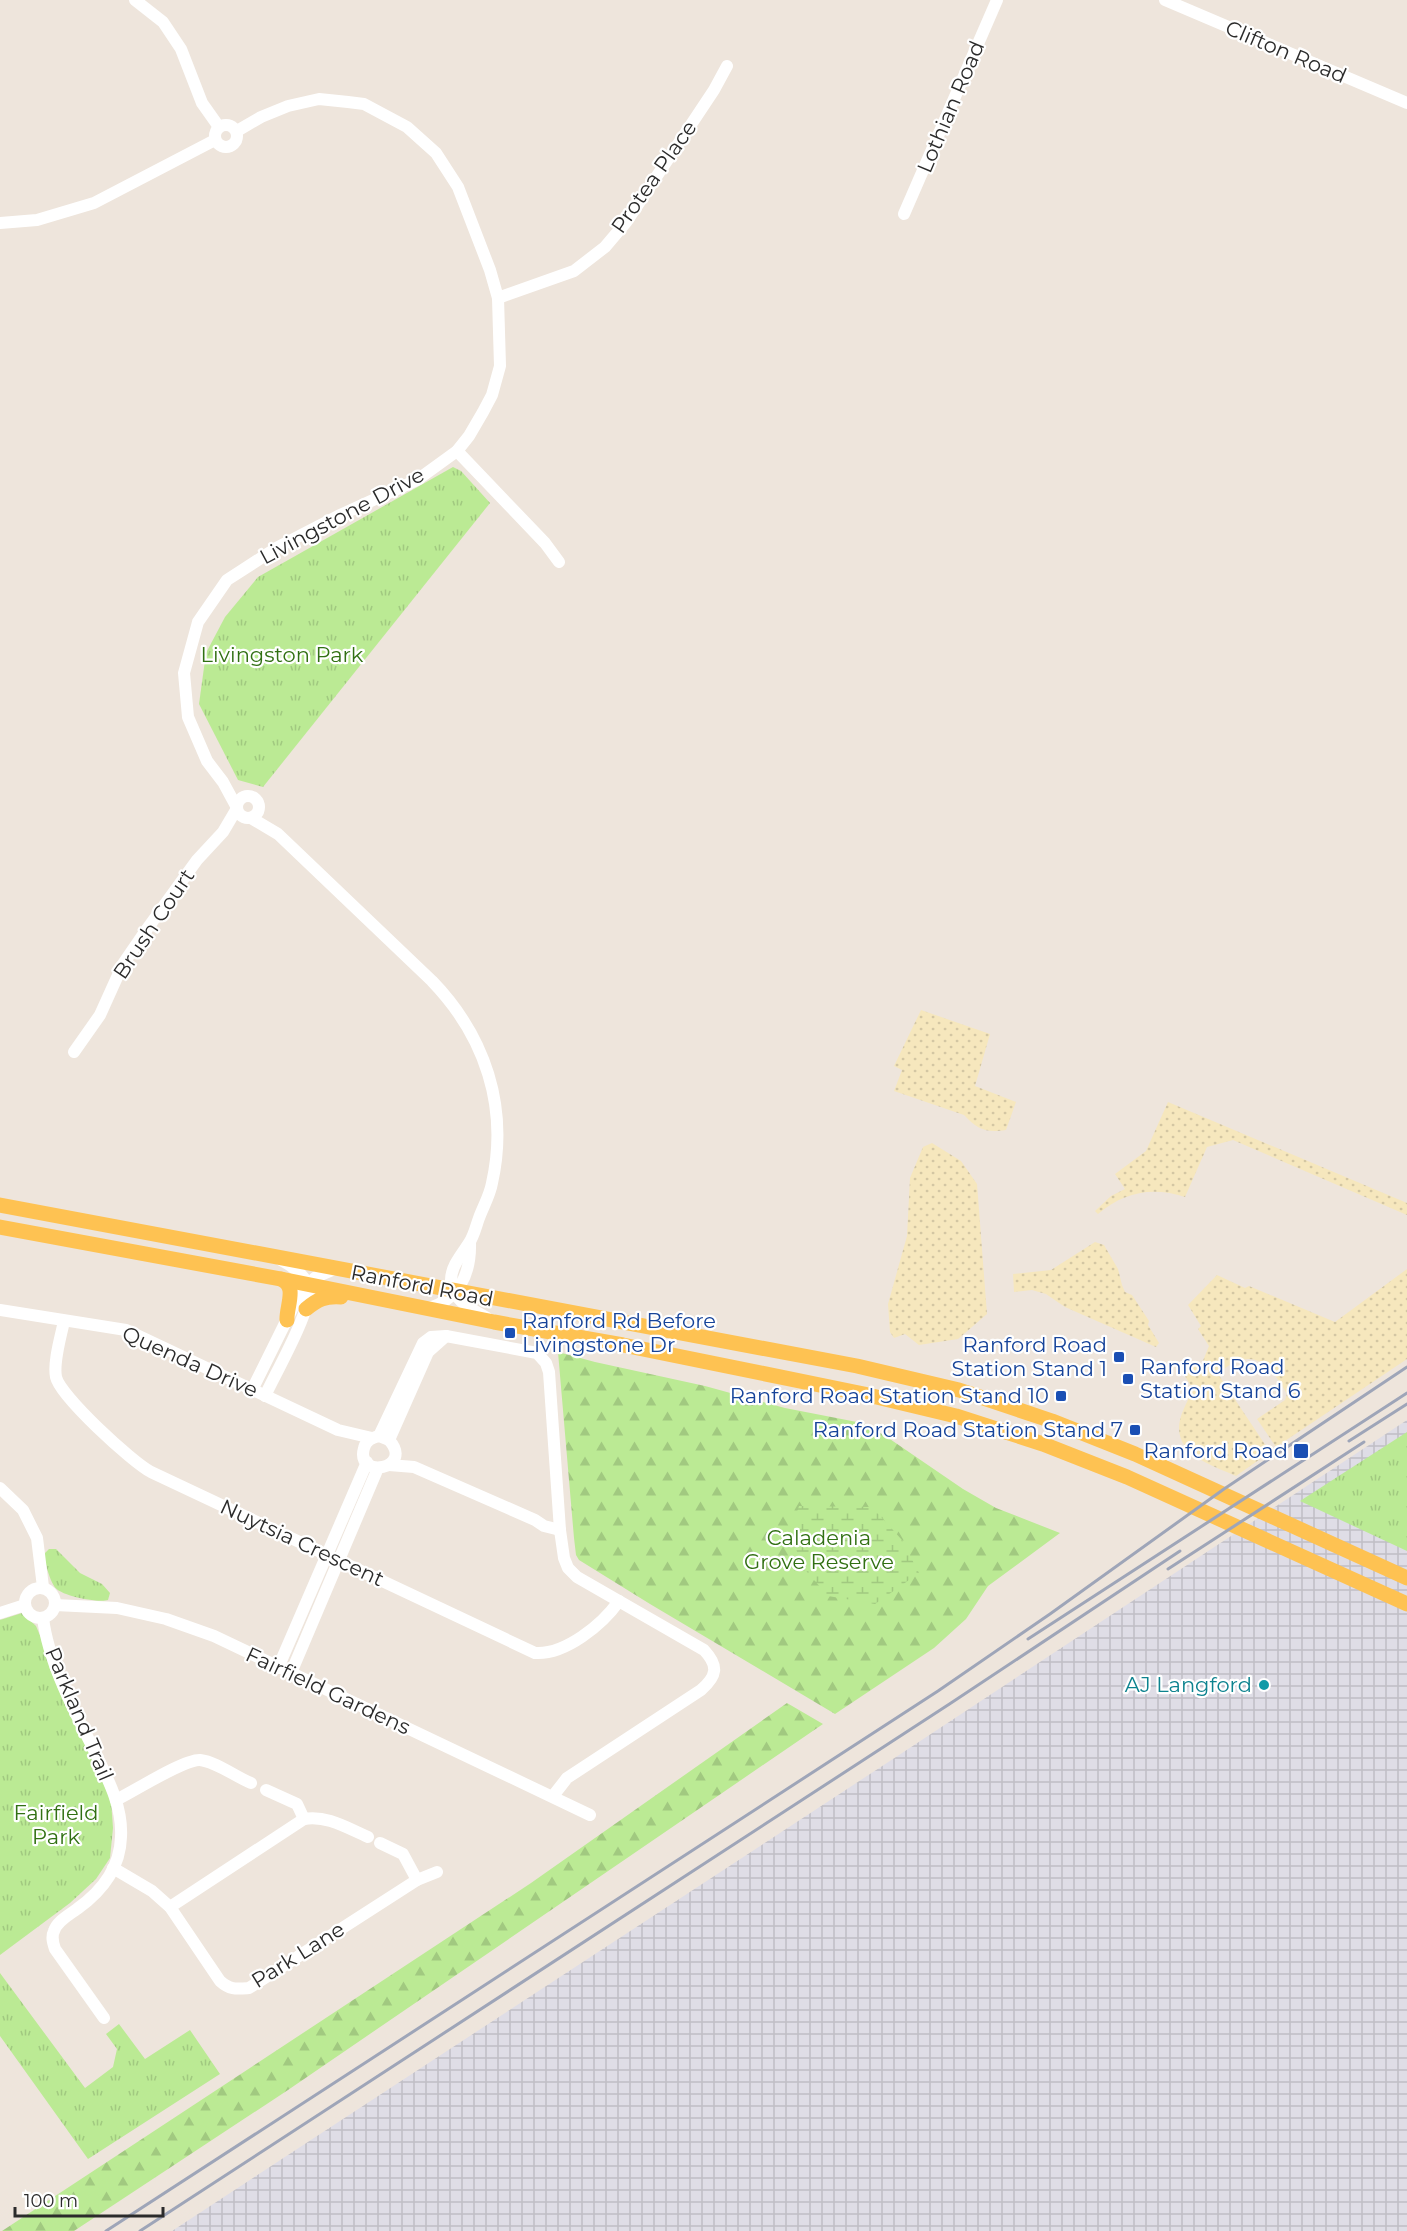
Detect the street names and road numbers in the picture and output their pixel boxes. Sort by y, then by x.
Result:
street label: Clifton Road [1222,15,1351,88]
street label: Lothian Road [912,37,990,176]
street label: Protea Place [606,116,702,238]
street label: Livingstone Drive [255,462,428,569]
street label: Brush Court [108,864,200,983]
street label: Ranford Road [349,1259,495,1312]
street label: Quenda Drive [119,1320,262,1403]
street label: Nuytsia Crescent [216,1494,388,1591]
street label: Fairfield Gardens [242,1641,414,1740]
street label: Parkland Trail [40,1643,119,1784]
street label: Park Lane [247,1916,349,1993]

